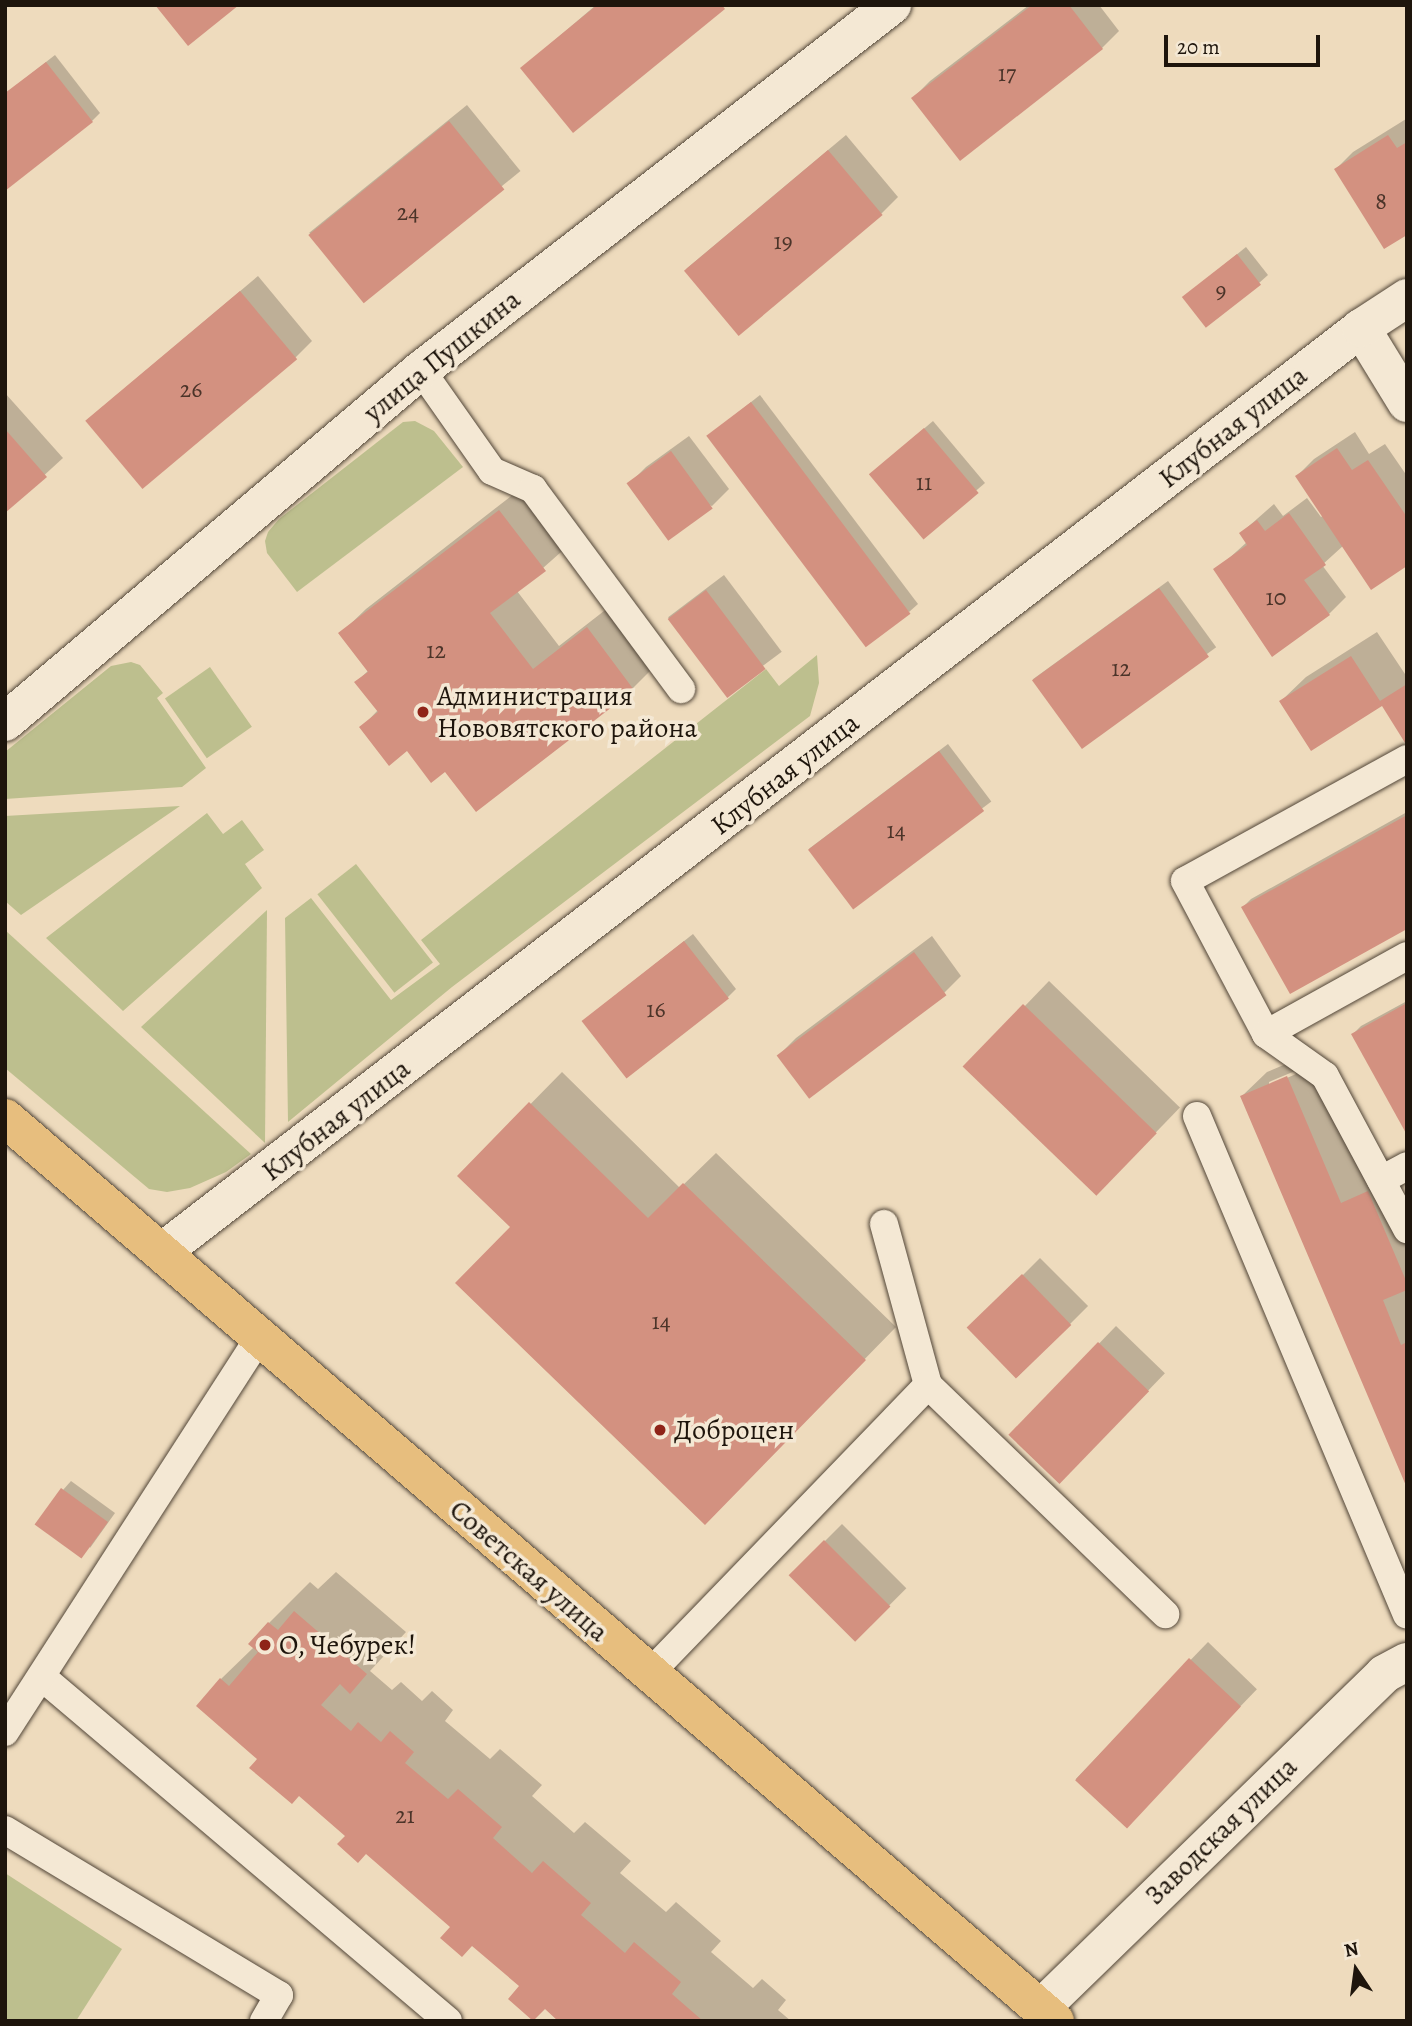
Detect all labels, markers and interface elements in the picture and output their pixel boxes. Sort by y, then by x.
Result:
scale bar [1167,21,1323,65]
text: 20 m [1177,33,1220,61]
house number: 17 [998,60,1016,88]
house number: 8 [1375,188,1387,216]
house number: 24 [397,199,419,227]
house number: 19 [773,228,793,256]
house number: 9 [1216,277,1226,305]
street label: улица Пушкина [357,283,527,429]
street label: Клубная улица [1152,359,1314,495]
house number: 26 [180,376,202,404]
house number: 11 [916,469,932,497]
house number: 10 [1266,584,1286,612]
house number: 12 [426,637,446,665]
house number: 12 [1111,655,1131,683]
place label: Администрация Нововятского района [437,679,698,745]
marker: Администрация Нововятского района [415,704,431,720]
street label: Клубная улица [704,706,866,842]
house number: 14 [886,817,906,845]
house number: 16 [646,996,666,1024]
street label: Клубная улица [255,1052,417,1188]
house number: 14 [651,1308,671,1336]
place label: Доброцен [674,1413,794,1447]
marker: Доброцен [652,1422,668,1438]
street label: Советская улица [443,1493,615,1649]
place label: О, Чебурек! [279,1628,417,1662]
marker: О, Чебурек! [257,1637,273,1653]
street label: Заводская улица [1138,1750,1304,1912]
house number: 21 [395,1802,415,1830]
north arrow [1321,1935,1391,2005]
text: N [1342,1935,1361,1964]

